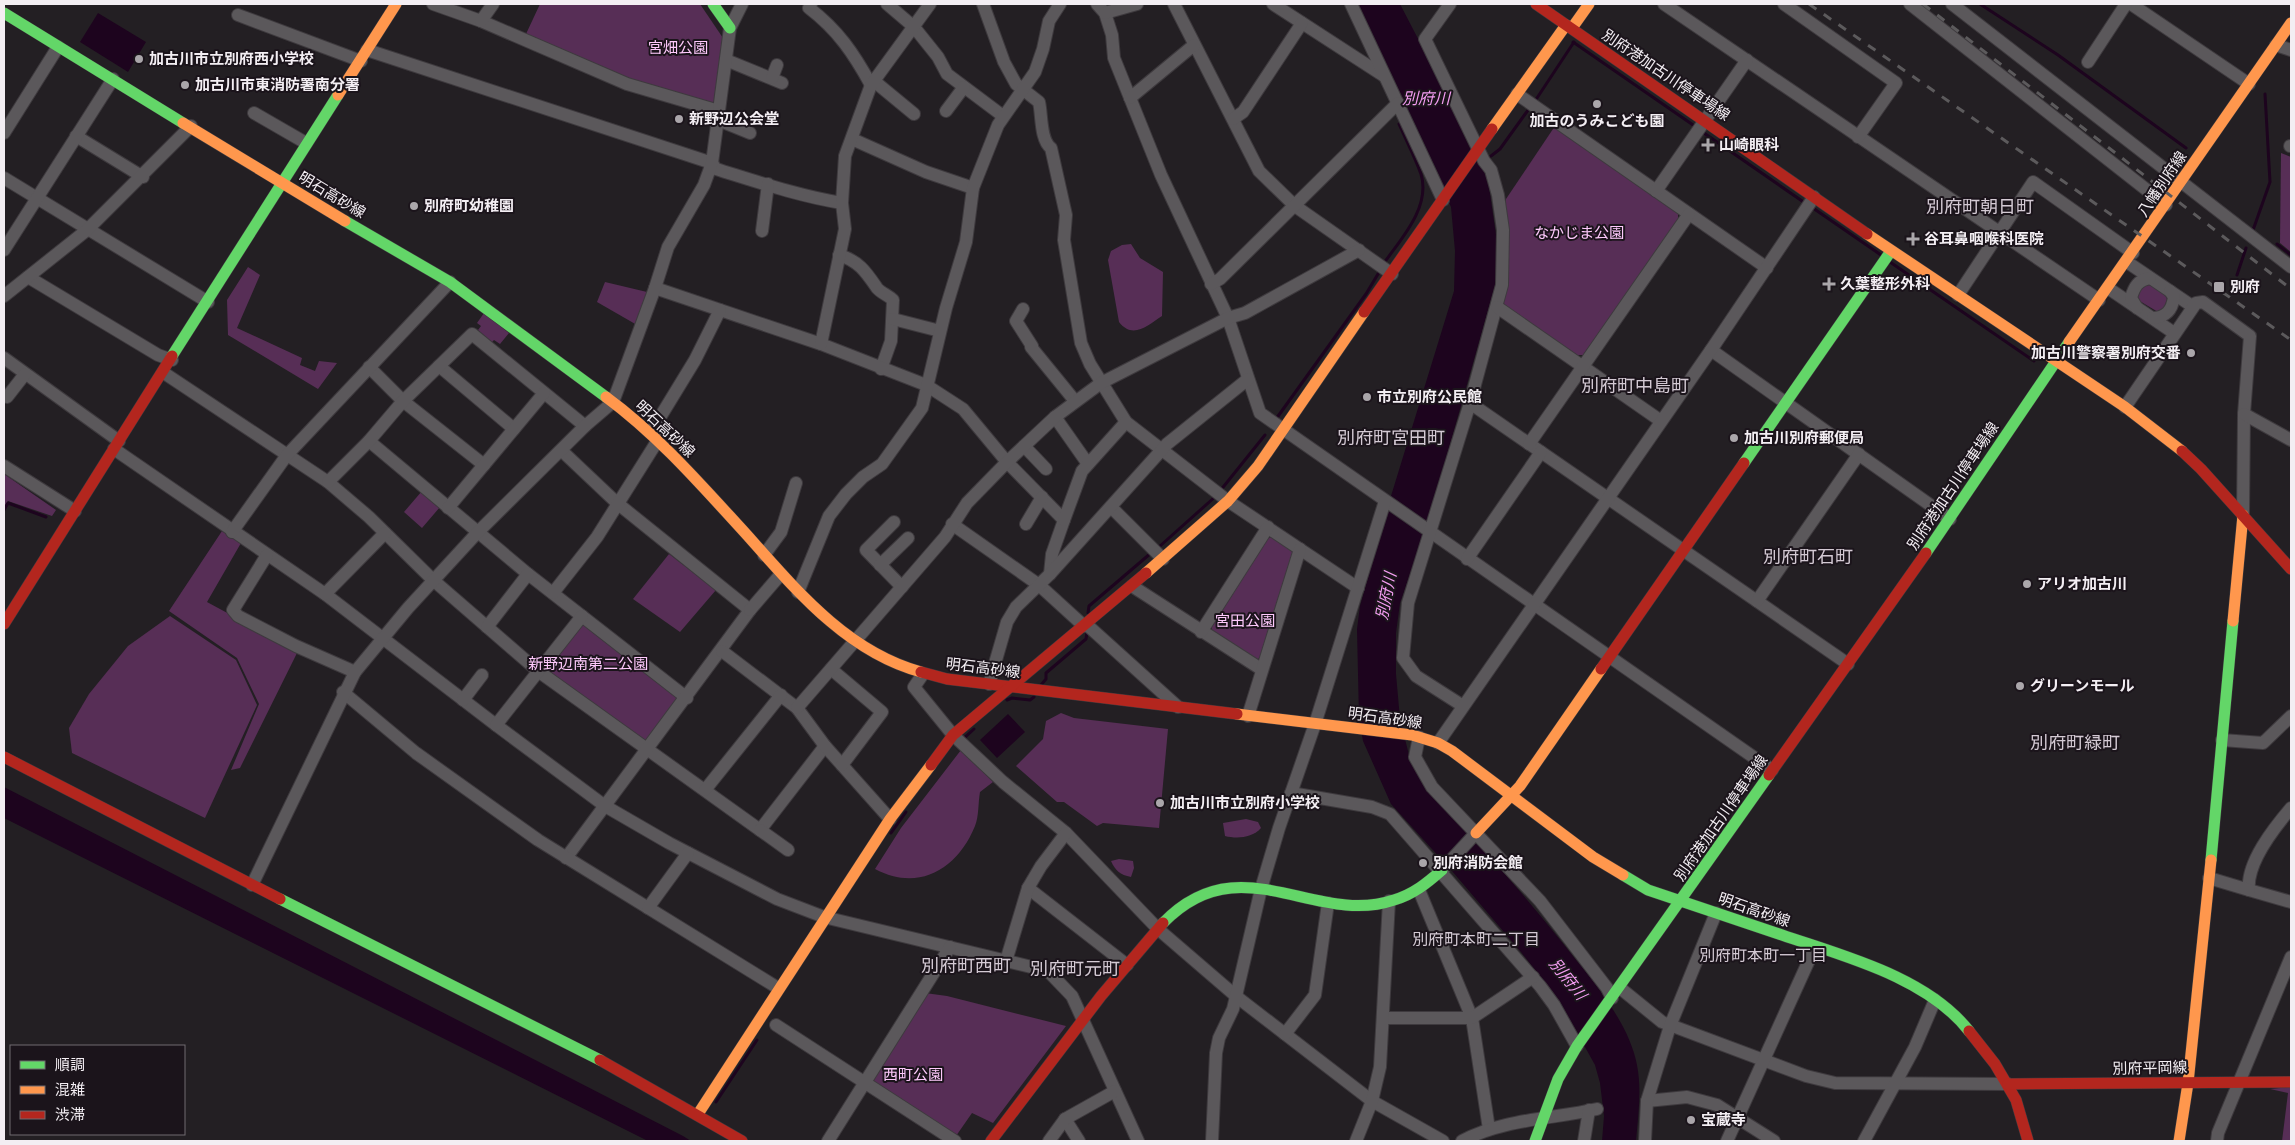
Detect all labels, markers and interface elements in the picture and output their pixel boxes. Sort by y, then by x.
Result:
street label: 別府港加古川停車場線 [1599,26,1733,124]
park label: 宮畑公園 [648,39,708,57]
place label: 加古川市立別府西小学校 [149,50,314,68]
marker: 加古川市立別府西小学校 [133,53,145,65]
place label: 加古川市東消防署南分署 [195,76,360,94]
marker: 加古川市東消防署南分署 [179,79,191,91]
water label: 別府川 [1402,89,1452,108]
marker: 加古のうみこども園 [1591,98,1603,110]
place label: 新野辺公会堂 [689,110,779,128]
place label: 加古のうみこども園 [1529,112,1665,130]
marker: 新野辺公会堂 [673,113,685,125]
place label: 山崎眼科 [1719,136,1779,154]
marker: 山崎眼科 [1701,138,1715,152]
street label: 八幡別府線 [2134,148,2190,220]
street label: 明石高砂線 [295,168,369,222]
district label: 別府町朝日町 [1926,196,2034,217]
place label: 別府町幼稚園 [424,197,514,215]
marker: 別府町幼稚園 [408,200,420,212]
park label: なかじま公園 [1534,224,1624,242]
place label: 谷耳鼻咽喉科医院 [1924,230,2044,248]
marker: 谷耳鼻咽喉科医院 [1906,232,1920,246]
place label: 久葉整形外科 [1840,275,1930,293]
marker: 久葉整形外科 [1822,277,1836,291]
place label: 別府 [2230,278,2260,296]
marker: 別府 [2212,280,2226,294]
place label: 加古川警察署別府交番 [2031,344,2181,362]
marker: 加古川警察署別府交番 [2185,347,2197,359]
district label: 別府町中島町 [1581,375,1689,396]
place label: 市立別府公民館 [1377,388,1482,406]
marker: 市立別府公民館 [1361,391,1373,403]
street label: 明石高砂線 [631,397,699,461]
street label: 別府港加古川停車場線 [1904,419,2002,553]
district label: 別府町宮田町 [1337,427,1445,448]
place label: 加古川別府郵便局 [1744,429,1864,447]
marker: 加古川別府郵便局 [1728,432,1740,444]
district label: 別府町石町 [1763,546,1853,567]
water label: 別府川 [1372,569,1400,621]
place label: アリオ加古川 [2037,575,2127,593]
marker: アリオ加古川 [2021,578,2033,590]
park label: 宮田公園 [1215,612,1275,630]
street label: 明石高砂線 [945,654,1021,682]
park label: 新野辺南第二公園 [528,655,648,673]
place label: グリーンモール [2030,677,2134,695]
marker: グリーンモール [2014,680,2026,692]
street label: 明石高砂線 [1347,704,1423,732]
district label: 別府町緑町 [2030,732,2120,753]
street label: 別府港加古川停車場線 [1671,751,1771,885]
place label: 加古川市立別府小学校 [1170,794,1320,812]
marker: 加古川市立別府小学校 [1154,797,1166,809]
place label: 別府消防会館 [1433,854,1523,872]
marker: 別府消防会館 [1417,857,1429,869]
street label: 明石高砂線 [1716,889,1792,931]
district label: 別府町本町二丁目 [1412,930,1540,949]
district label: 別府町本町一丁目 [1699,946,1827,965]
water label: 別府川 [1546,954,1592,1005]
district label: 別府町西町 [921,955,1011,976]
district label: 別府町元町 [1030,958,1120,979]
legend [10,1045,185,1135]
text: 順調 [55,1056,85,1074]
street label: 別府平岡線 [2112,1058,2188,1078]
park label: 西町公園 [883,1066,943,1084]
text: 混雑 [55,1081,85,1099]
text: 渋滞 [55,1106,85,1124]
place label: 宝蔵寺 [1701,1111,1746,1129]
marker: 宝蔵寺 [1685,1114,1697,1126]

